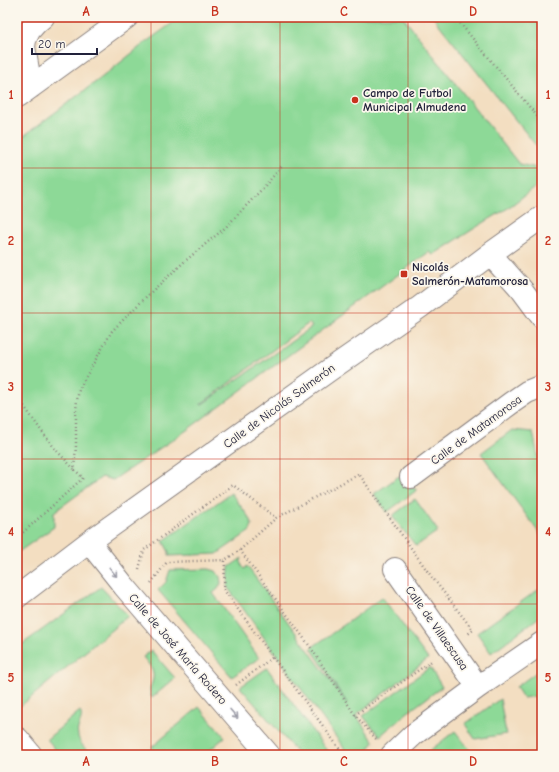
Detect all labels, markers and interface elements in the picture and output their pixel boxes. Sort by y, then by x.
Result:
text: A [82,4,90,19]
text: B [211,4,219,19]
text: C [340,4,348,19]
text: D [469,4,477,19]
scale bar [32,30,97,56]
text: 20 m [38,37,66,51]
place label: Campo de Futbol Municipal Almudena [363,86,466,114]
text: 1 [8,87,14,102]
text: 1 [545,87,551,102]
marker: Campo de Futbol Municipal Almudena [350,95,360,105]
text: 2 [8,233,14,248]
text: 2 [545,233,551,248]
place label: Nicolás Salmerón-Matamorosa [412,260,528,288]
marker: Nicolás Salmerón-Matamorosa [399,269,409,279]
street label: Calle de Nicolás Salmerón [220,361,338,451]
text: 3 [8,379,14,394]
text: 3 [545,379,551,394]
street label: Calle de Matamorosa [428,392,524,468]
text: 4 [8,524,14,539]
text: 4 [545,524,551,539]
one-way arrow [109,567,118,578]
street label: Calle de Villaescusa [403,583,471,673]
street label: Calle de José María Rodero [126,591,230,707]
text: 5 [8,670,15,685]
text: 5 [545,670,552,685]
one-way arrow [229,709,239,719]
text: A [82,754,90,769]
text: B [211,754,219,769]
text: C [340,754,348,769]
text: D [469,754,477,769]

